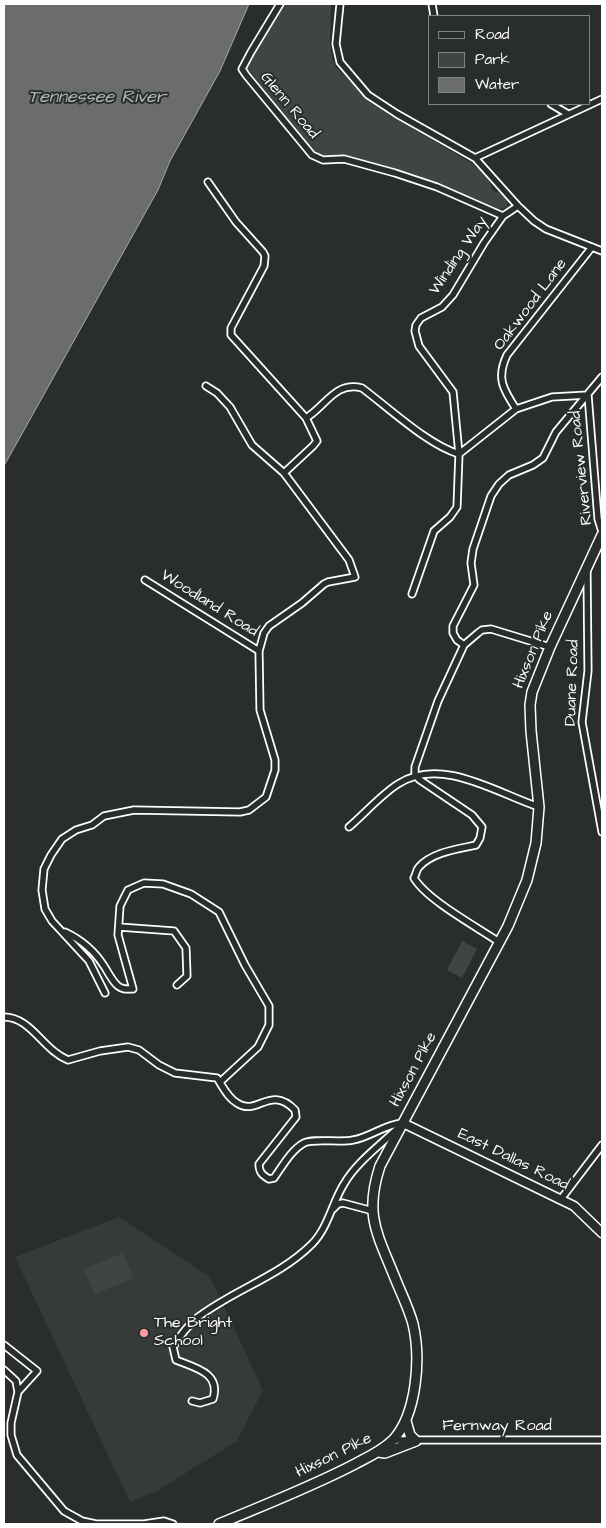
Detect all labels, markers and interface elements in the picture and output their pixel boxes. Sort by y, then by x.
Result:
legend [428,15,591,105]
text: Road [475,24,509,45]
text: Park [475,49,510,70]
street label: Glenn Road [255,69,323,143]
text: Water [475,74,519,95]
water label: Tennessee River [28,87,166,109]
street label: Winding Way [426,213,492,299]
street label: Oakwood Lane [490,255,572,355]
street label: Riverview Road [566,410,598,526]
street label: Woodland Road [157,566,261,642]
street label: Hixson Pike [510,608,558,692]
street label: Duane Road [562,639,584,727]
street label: Hixson Pike [386,1029,442,1111]
street label: East Dallas Road [454,1125,572,1195]
place label: The Bright School [154,1314,232,1352]
marker: The Bright School [138,1327,150,1339]
street label: Fernway Road [442,1417,552,1437]
street label: Hixson Pike [293,1429,375,1483]

